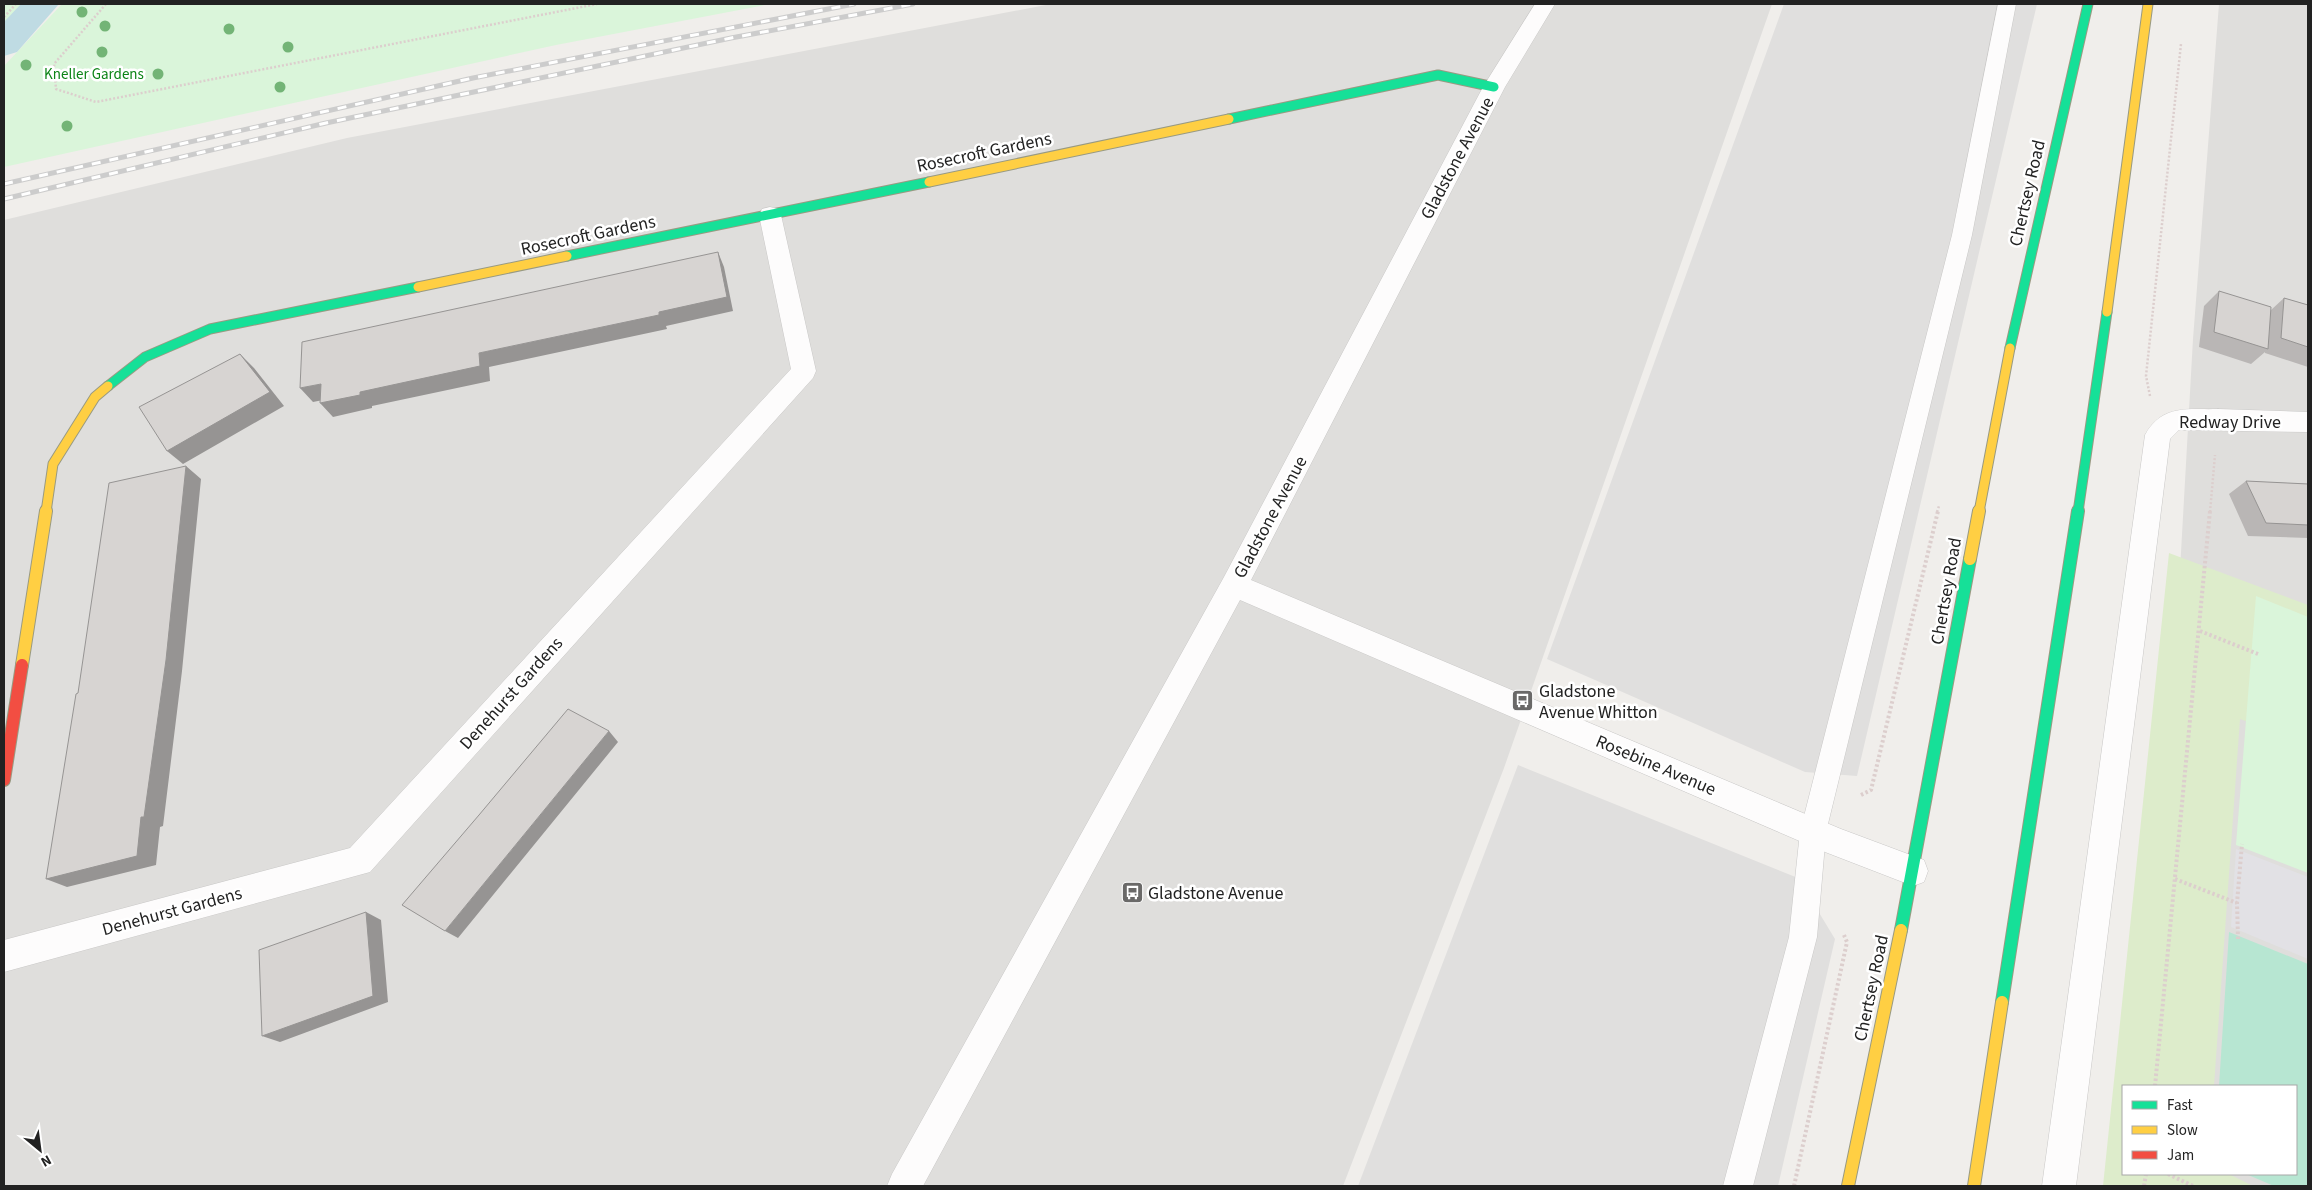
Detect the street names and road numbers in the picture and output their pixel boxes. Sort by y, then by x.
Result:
street label: Gladstone Avenue [1415,93,1500,224]
street label: Rosecroft Gardens [914,126,1054,179]
street label: Chertsey Road [2003,138,2052,249]
street label: Rosecroft Gardens [518,209,658,262]
street label: Redway Drive [2179,410,2281,435]
street label: Gladstone Avenue [1228,452,1313,583]
street label: Chertsey Road [1925,536,1968,647]
street label: Denehurst Gardens [454,631,569,755]
street label: Rosebine Avenue [1592,729,1720,802]
street label: Denehurst Gardens [99,881,245,942]
street label: Chertsey Road [1848,933,1895,1044]

